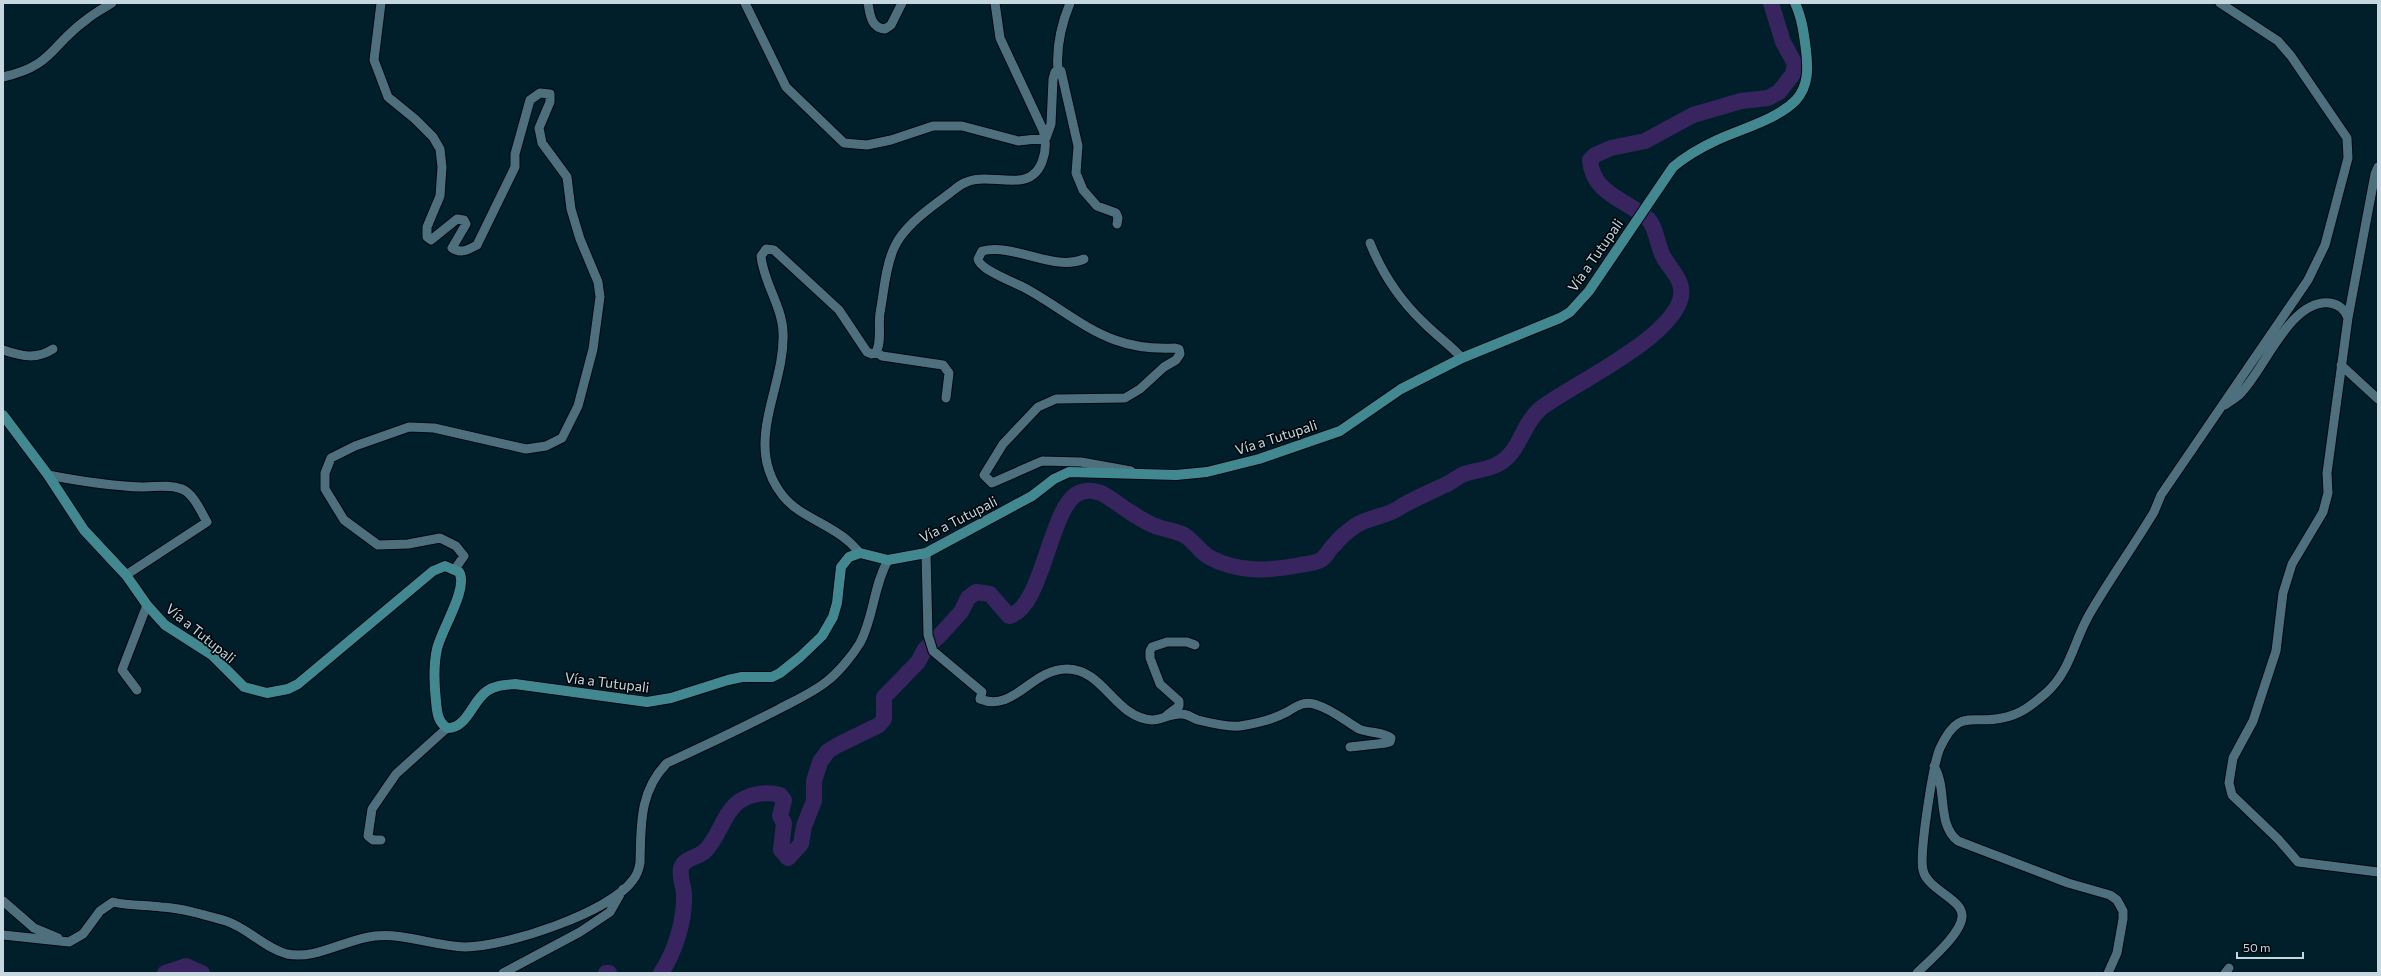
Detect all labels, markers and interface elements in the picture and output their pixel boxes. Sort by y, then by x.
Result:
street label: Vía a Tutupali [1564,215,1626,295]
street label: Vía a Tutupali [1233,416,1319,458]
street label: Vía a Tutupali [916,492,1000,546]
street label: Vía a Tutupali [163,600,239,666]
street label: Vía a Tutupali [564,668,650,696]
scale bar [2237,934,2303,960]
text: 50 m [2243,940,2271,954]

